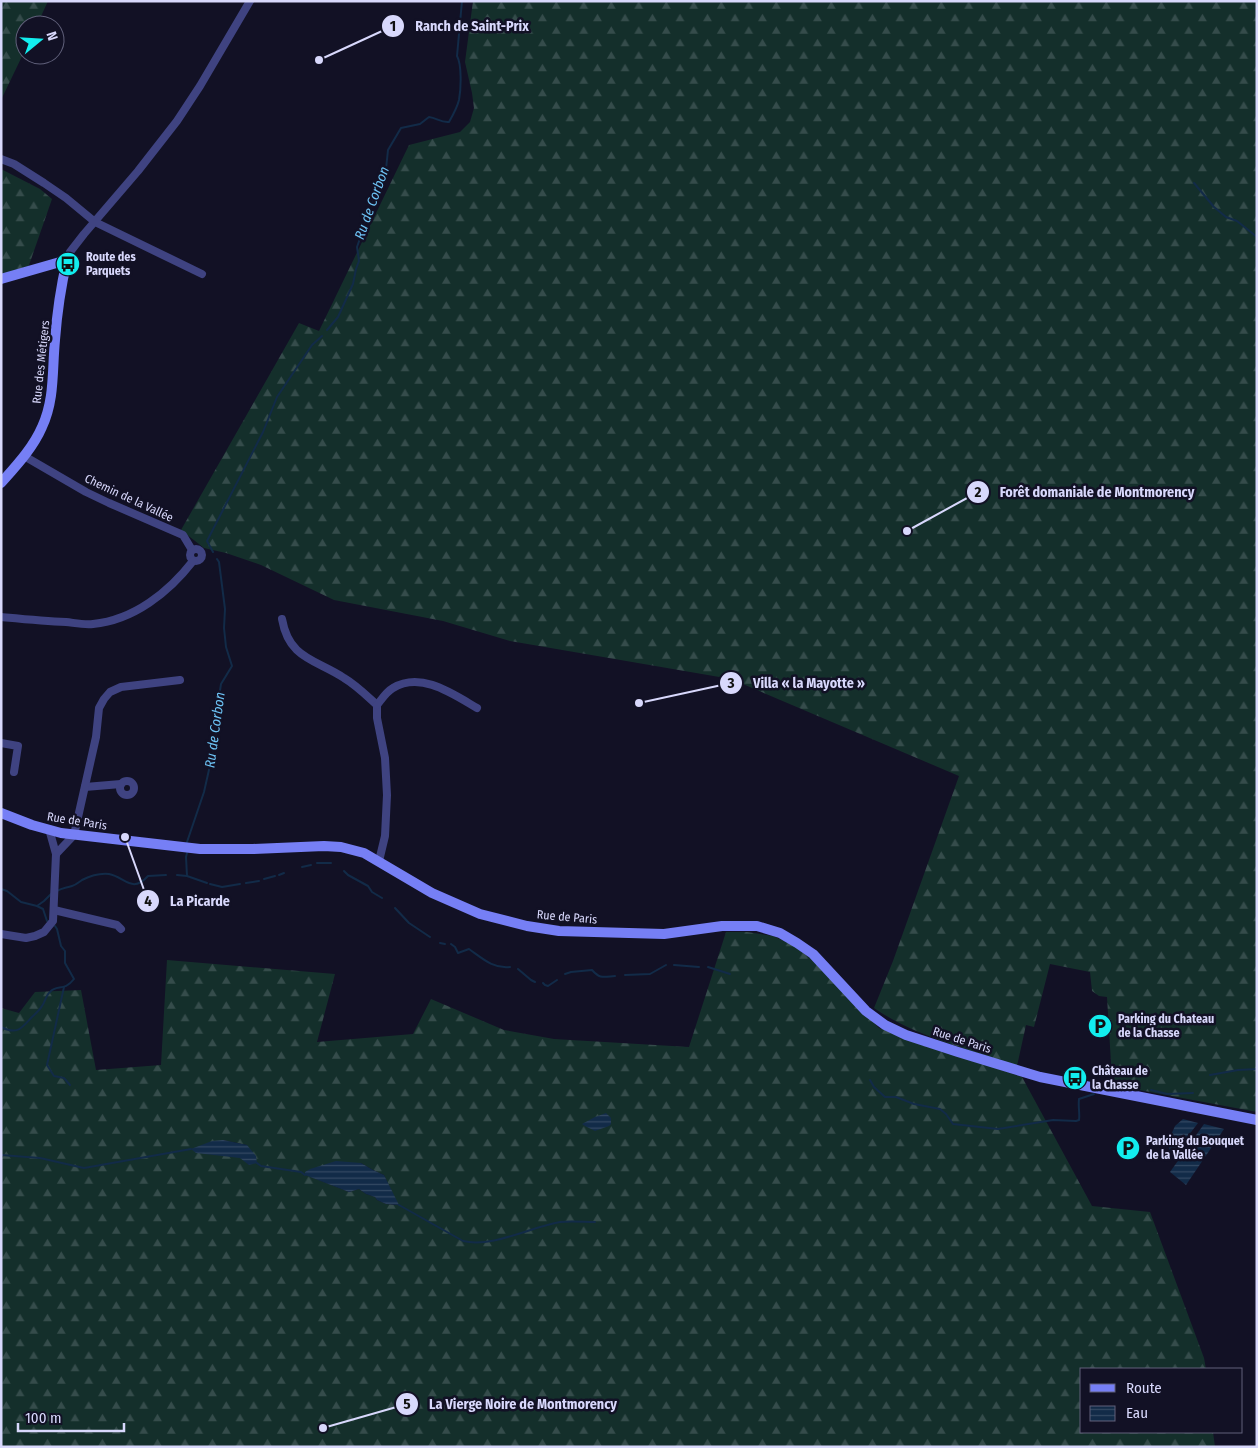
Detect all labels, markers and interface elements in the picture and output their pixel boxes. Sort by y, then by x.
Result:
callout: Ranch de Saint-Prix [380,11,539,40]
north arrow [15,15,65,65]
text: 1 [390,17,396,35]
text: Ranch de Saint-Prix [415,18,529,35]
text: N [43,30,61,43]
water label: Ru de Corbon [351,164,393,242]
place label: Route des Parquets [86,250,136,278]
bus stop icon: Route des Parquets [55,251,81,277]
street label: Rue des Métigers [30,320,52,404]
street label: Chemin de la Vallée [82,471,176,525]
callout: Forêt domaniale de Montmorency [965,477,1205,506]
text: 2 [974,483,982,501]
text: Forêt domaniale de Montmorency [1000,484,1195,501]
callout: Villa « la Mayotte » [718,669,875,698]
text: 3 [726,674,735,692]
text: Villa « la Mayotte » [752,675,865,692]
water label: Ru de Corbon [201,691,229,769]
street label: Rue de Paris [46,809,108,833]
callout: La Picarde [135,887,240,916]
text: 4 [144,892,152,910]
text: La Picarde [170,893,230,910]
street label: Rue de Paris [536,907,598,927]
place label: Parking du Chateau de la Chasse [1118,1012,1214,1040]
parking icon: Parking du Chateau de la Chasse [1087,1013,1113,1039]
street label: Rue de Paris [931,1024,993,1056]
place label: Château de la Chasse [1092,1064,1148,1092]
bus stop icon: Château de la Chasse [1062,1065,1088,1091]
place label: Parking du Bouquet de la Vallée [1146,1134,1245,1162]
parking icon: Parking du Bouquet de la Vallée [1115,1135,1141,1161]
legend [1080,1368,1243,1433]
text: Route [1126,1379,1162,1397]
callout: La Vierge Noire de Montmorency [394,1390,627,1419]
text: 5 [403,1395,411,1413]
text: La Vierge Noire de Montmorency [429,1396,617,1413]
scale bar [18,1400,124,1432]
text: Eau [1126,1404,1148,1422]
text: 100 m [25,1409,62,1427]

